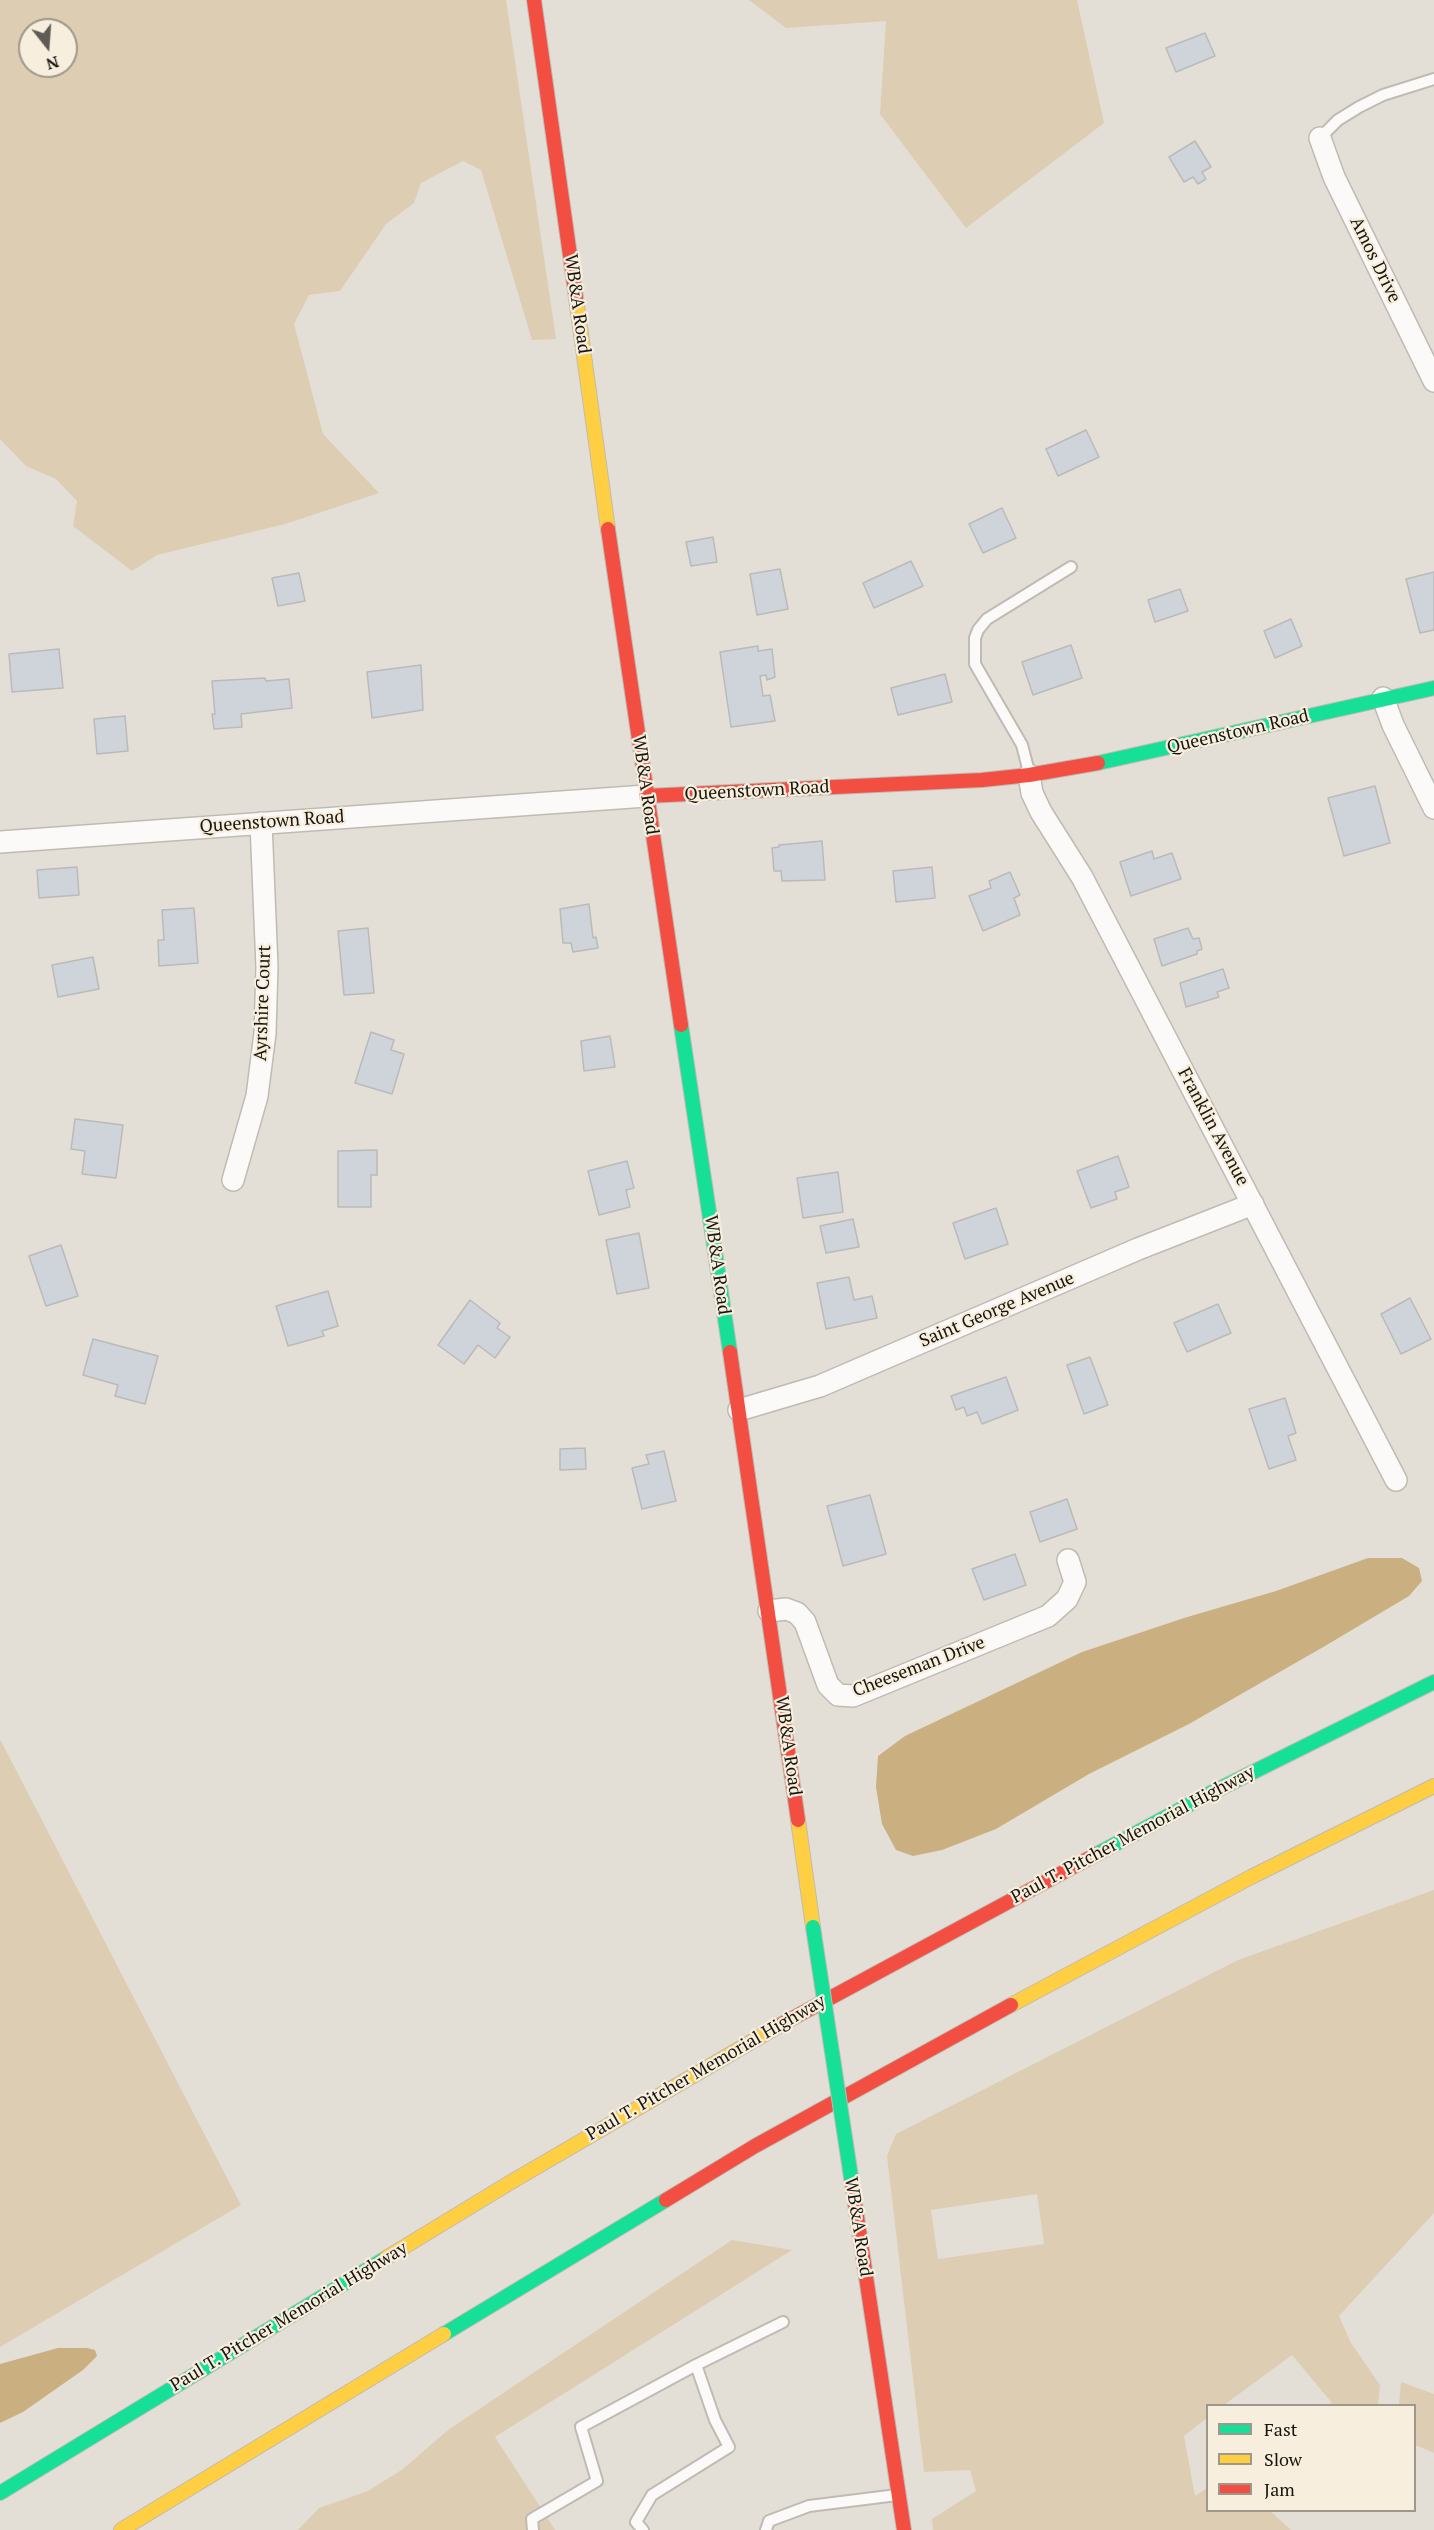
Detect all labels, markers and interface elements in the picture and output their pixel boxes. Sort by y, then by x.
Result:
north arrow [18,18,78,78]
text: N [44,51,62,76]
street label: Amos Drive [1345,214,1405,306]
street label: WB&A Road [559,253,595,355]
street label: Queenstown Road [1165,705,1311,759]
street label: WB&A Road [627,734,663,836]
street label: Queenstown Road [684,776,830,806]
street label: Queenstown Road [199,806,345,838]
street label: Ayrshire Court [250,945,276,1061]
street label: Franklin Avenue [1173,1064,1253,1190]
street label: WB&A Road [699,1214,735,1316]
street label: Saint George Avenue [916,1268,1078,1352]
street label: Cheeseman Drive [850,1632,988,1702]
street label: WB&A Road [770,1695,806,1797]
street label: Paul T. Pitcher Memorial Highway [1007,1761,1259,1909]
street label: Paul T. Pitcher Memorial Highway [582,1990,830,2146]
street label: WB&A Road [839,2176,877,2278]
street label: Paul T. Pitcher Memorial Highway [166,2237,412,2397]
legend [1206,2404,1416,2512]
text: Fast [1264,2417,1297,2441]
text: Slow [1264,2447,1302,2471]
text: Jam [1264,2477,1295,2501]

